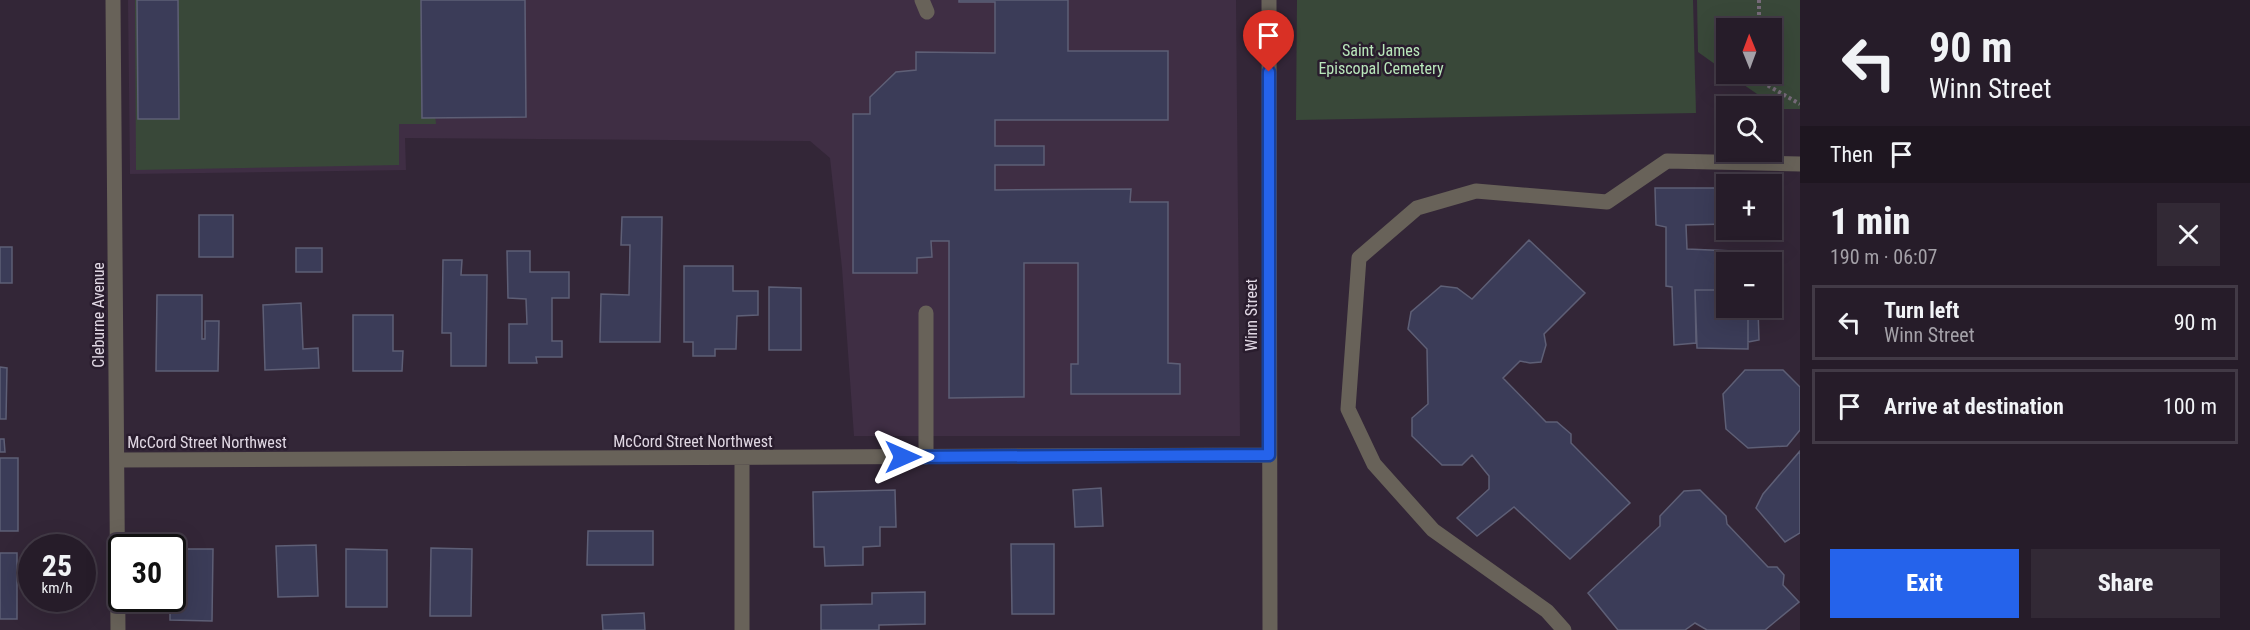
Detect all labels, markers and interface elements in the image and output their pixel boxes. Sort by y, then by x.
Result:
pin [1243,10,1294,72]
north arrow [1716,18,1782,84]
map controls [1716,18,1782,318]
icon: arrive [1252,19,1285,52]
text: 90 m [1929,23,2012,72]
icon: left [1830,24,1908,102]
park label: Saint James Episcopal Cemetery [1318,41,1444,78]
text: Winn Street [1929,73,2051,105]
button: search [1716,96,1782,162]
icon: arrive [1885,138,1918,171]
text: Then [1830,142,1873,167]
button: + [1716,174,1782,240]
text: 1 min [1830,201,1910,243]
button: close [2157,203,2220,266]
text: 190 m · 06:07 [1830,245,1937,269]
button: − [1716,252,1782,318]
street label: Cleburne Avenue [89,262,108,368]
street label: Winn Street [1242,278,1261,351]
text: Turn left [1884,298,1959,323]
icon: left [1833,306,1866,339]
text: 90 m [2174,310,2217,335]
text: Winn Street [1884,323,1975,347]
icon: arrive [1833,390,1866,423]
text: Arrive at destination [1884,394,2064,419]
text: 100 m [2163,394,2217,419]
position arrow [871,425,935,489]
street label: McCord Street Northwest [613,432,773,451]
street label: McCord Street Northwest [127,433,287,452]
speed limit sign: 30 [108,534,186,612]
text: 25 [42,548,72,583]
button: Exit [1830,549,2019,618]
button: Share [2031,549,2220,618]
text: km/h [42,579,72,597]

